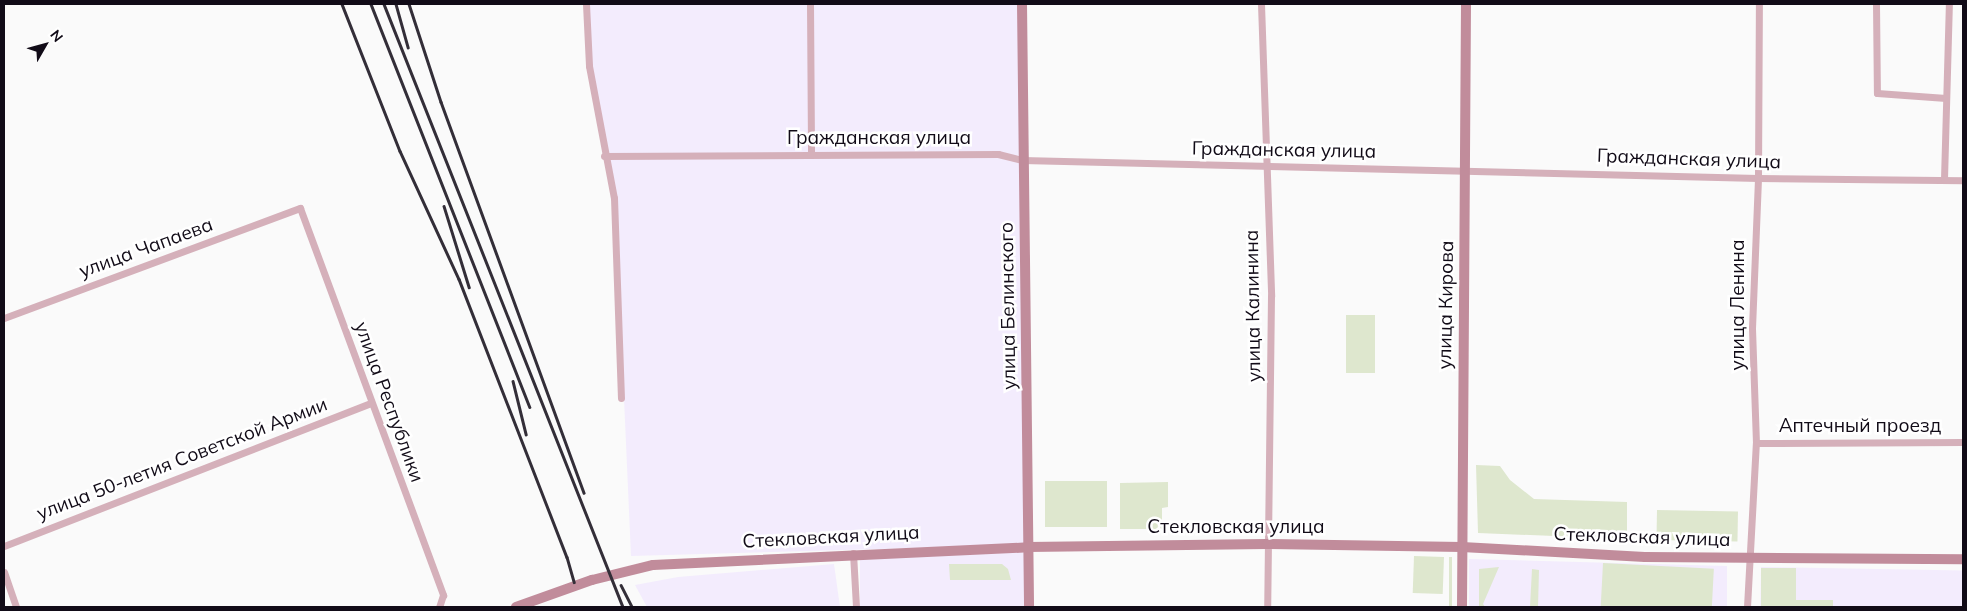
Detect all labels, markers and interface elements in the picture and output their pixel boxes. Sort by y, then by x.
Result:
north arrow [20,20,70,70]
text: N [46,26,67,45]
street label: Гражданская улица [787,127,971,149]
street label: Гражданская улица [1192,137,1376,163]
street label: Гражданская улица [1597,144,1781,174]
street label: улица Чапаева [76,213,216,283]
street label: улица Белинского [995,222,1021,390]
street label: улица Калинина [1240,230,1266,382]
street label: улица Кирова [1433,240,1459,370]
street label: улица Ленина [1727,240,1749,370]
street label: улица Республики [349,319,429,485]
street label: улица 50-летия Советской Армии [34,393,330,525]
street label: Аптечный проезд [1779,415,1941,437]
street label: Стекловская улица [1147,516,1325,538]
street label: Стекловская улица [742,521,920,553]
street label: Стекловская улица [1553,523,1731,551]

